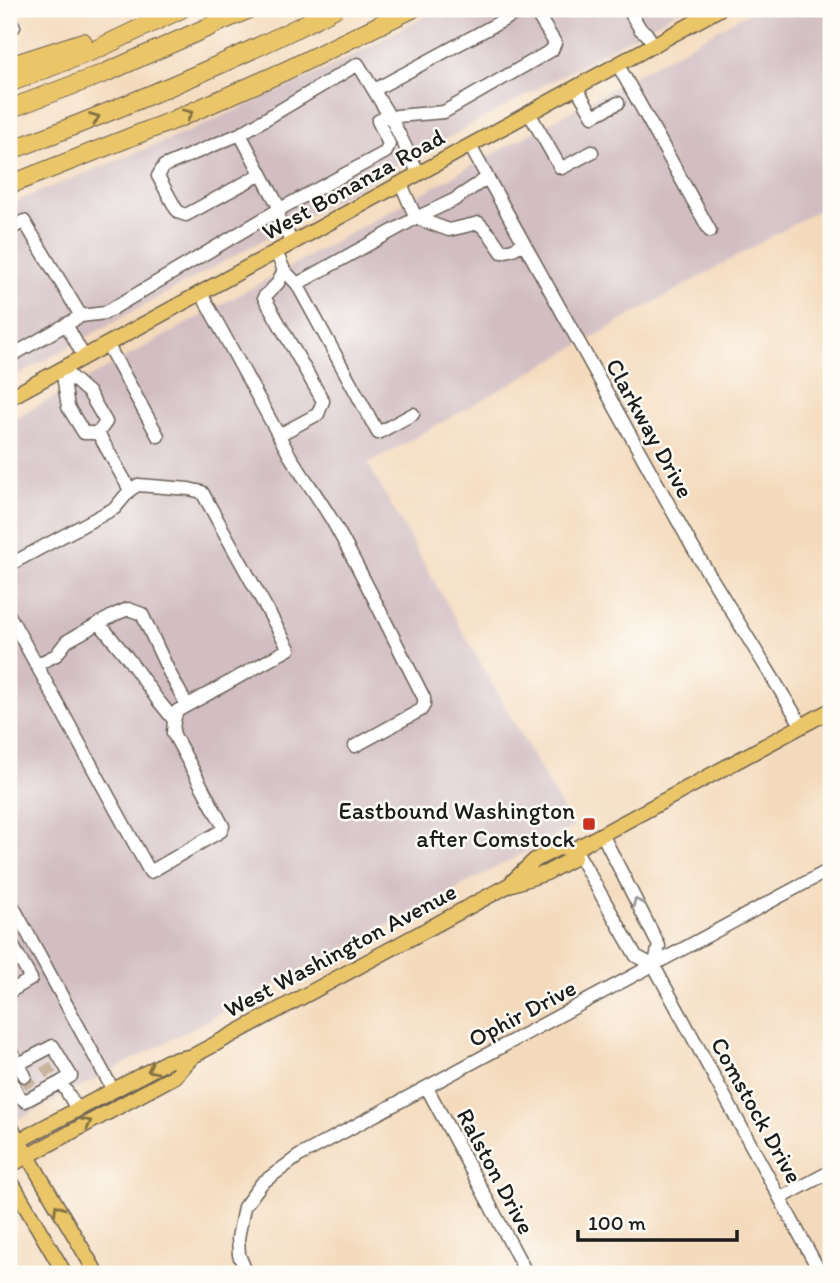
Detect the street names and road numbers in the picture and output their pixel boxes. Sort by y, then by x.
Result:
street label: West Bonanza Road [257,122,449,246]
street label: Clarkway Drive [600,353,700,503]
street label: West Washington Avenue [219,876,461,1024]
street label: Ophir Drive [463,973,581,1053]
street label: Comstock Drive [705,1032,809,1188]
street label: Ralston Drive [451,1103,541,1239]

